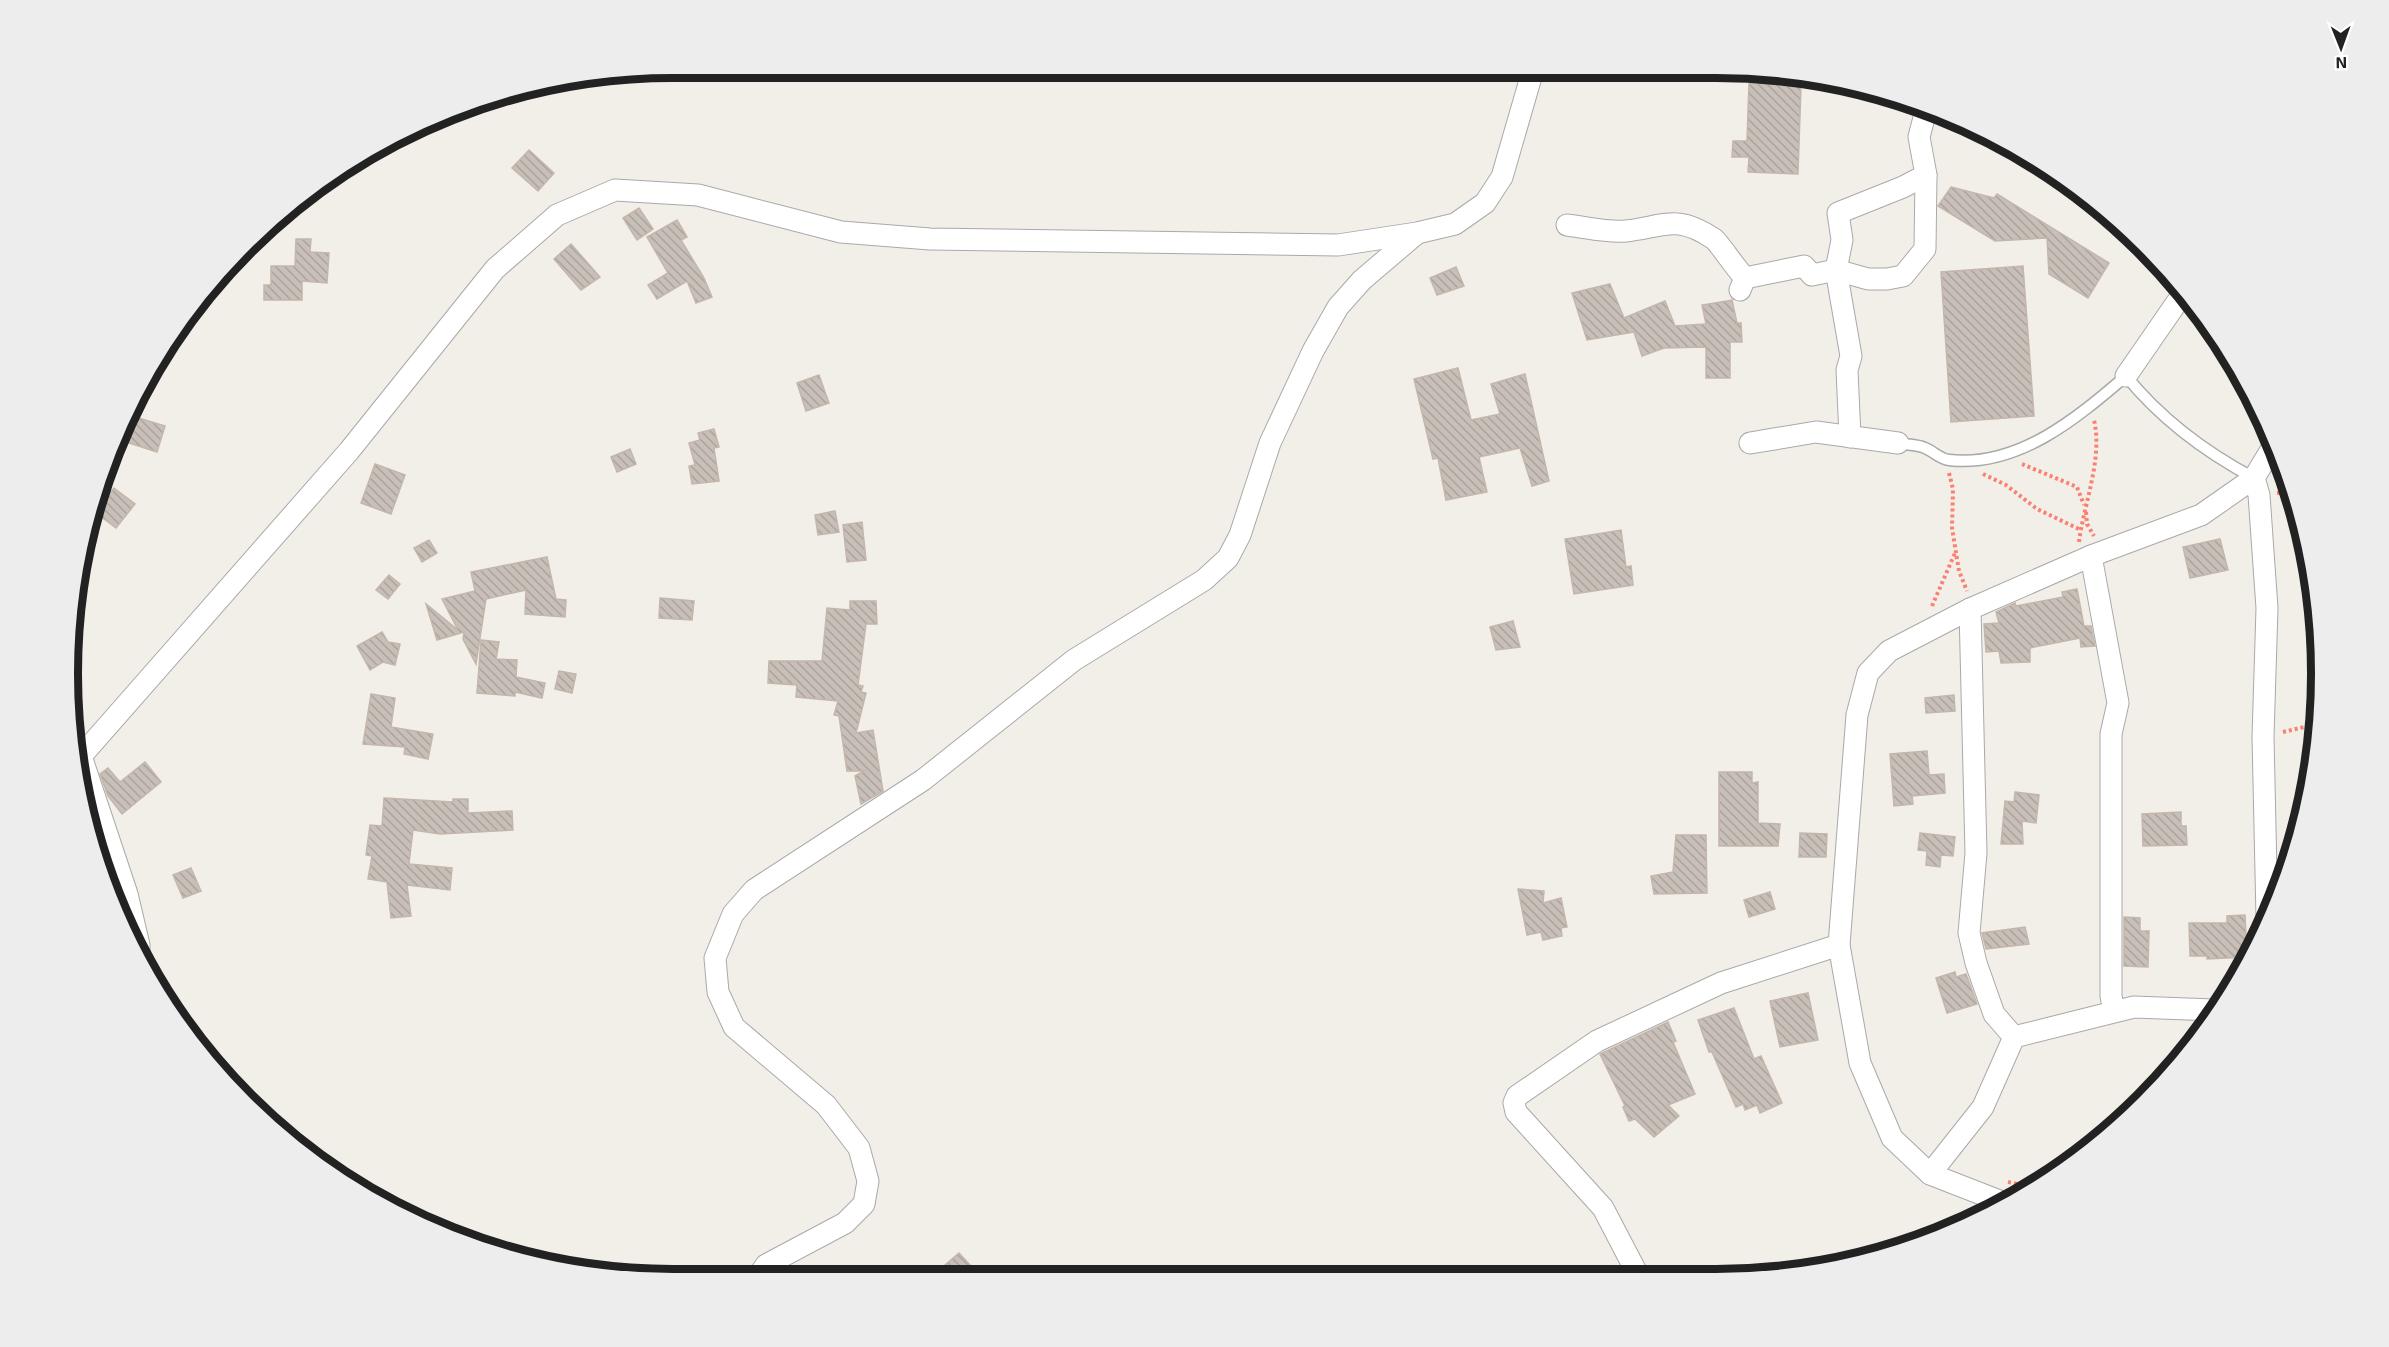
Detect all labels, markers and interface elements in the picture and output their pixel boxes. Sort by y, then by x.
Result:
north arrow [2311,18,2371,78]
text: N [2335,54,2347,73]

